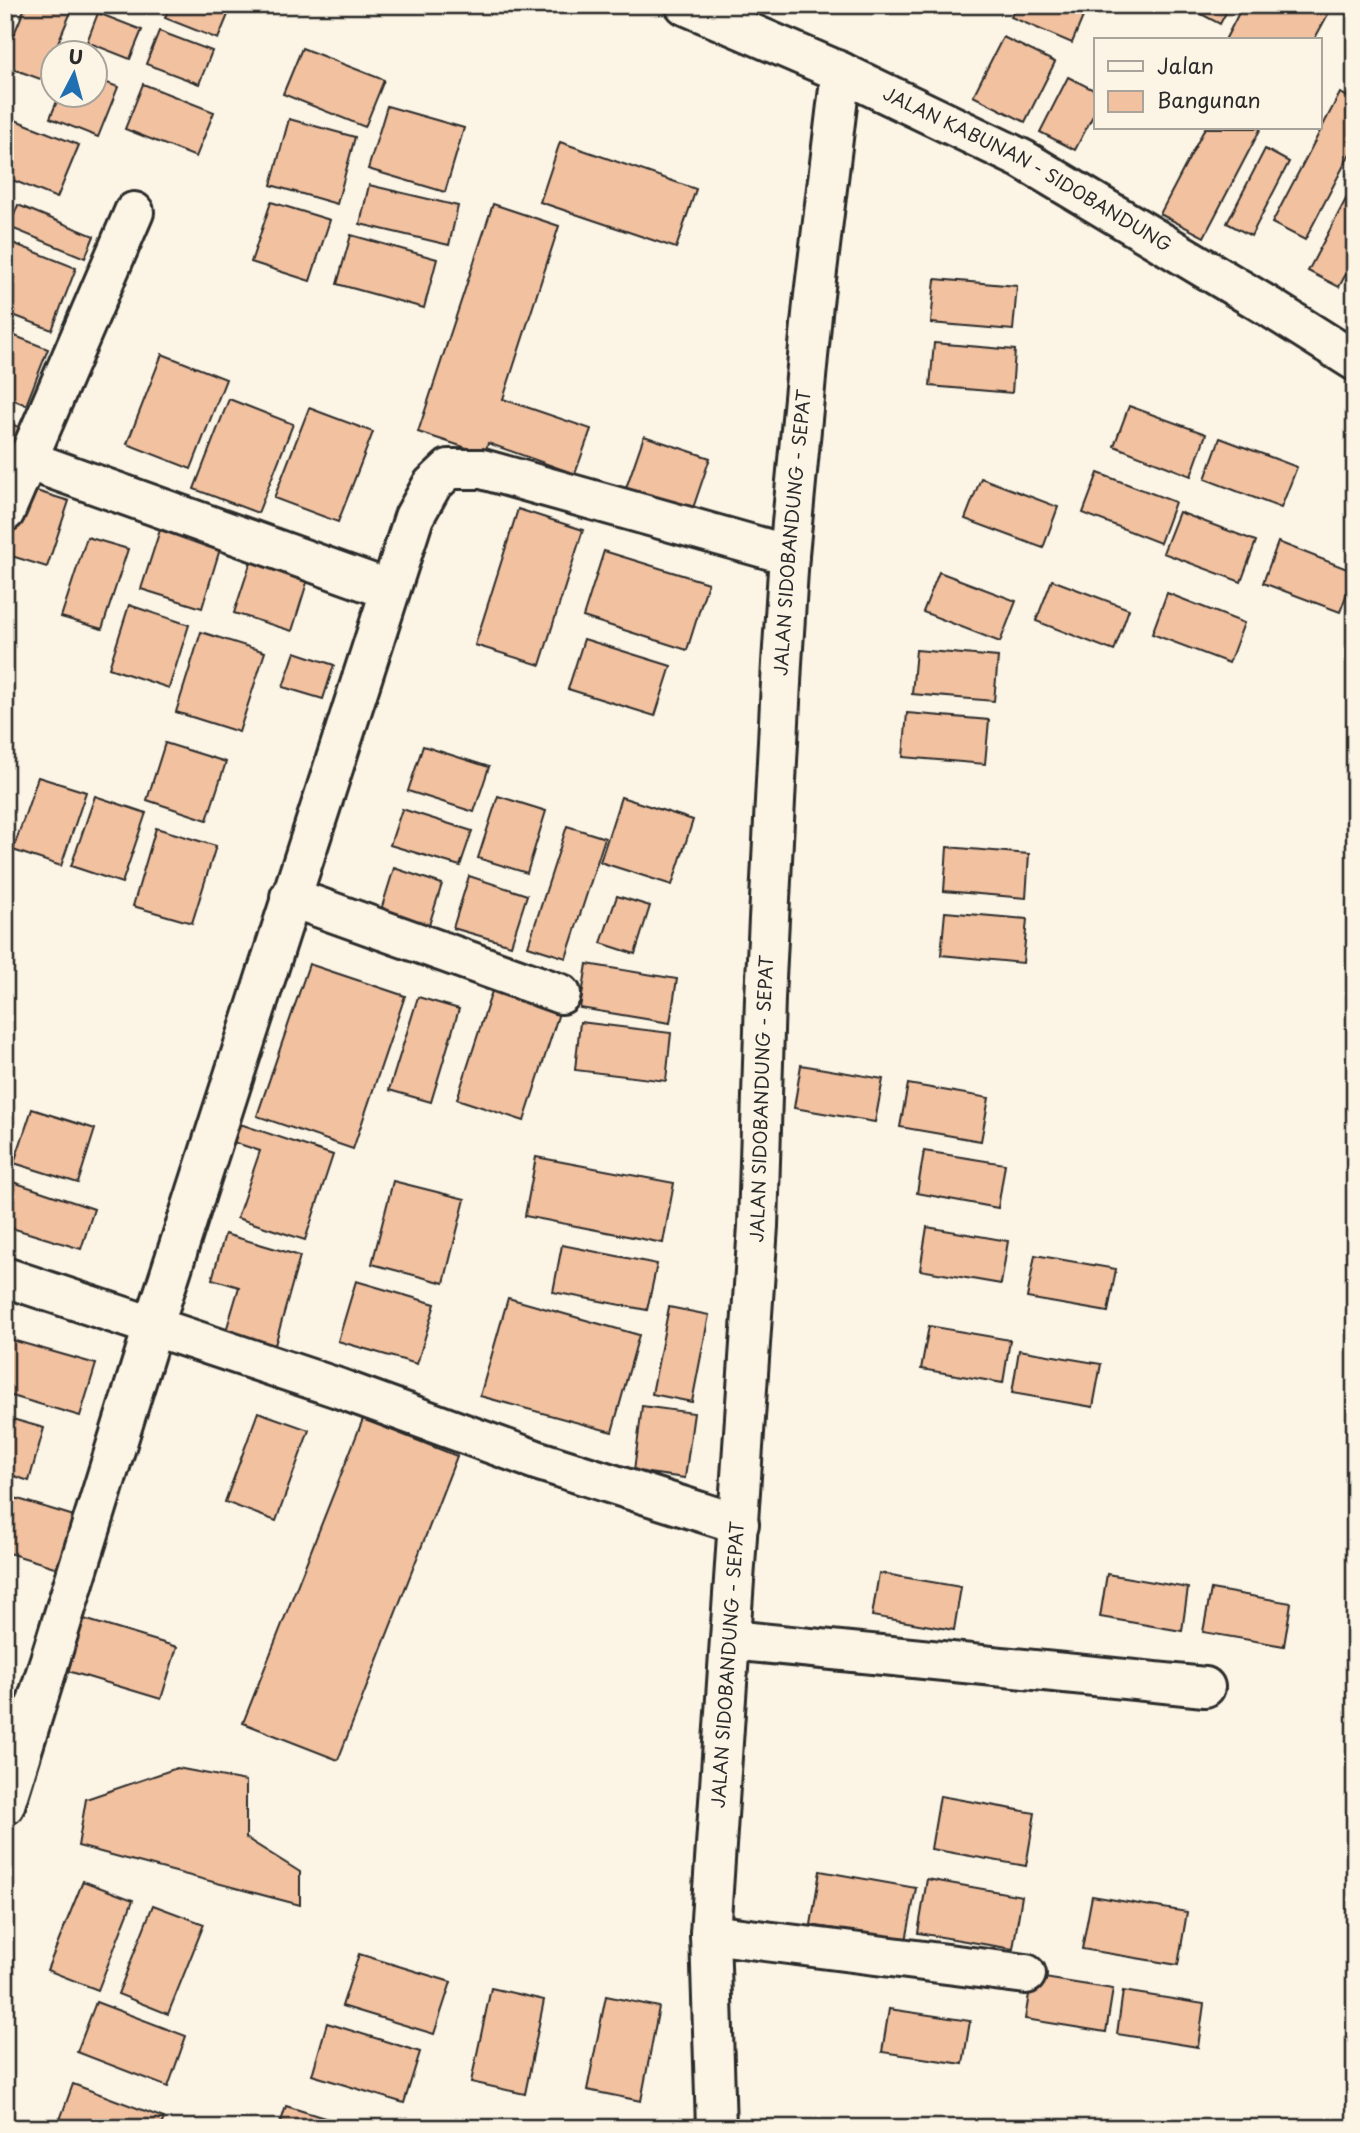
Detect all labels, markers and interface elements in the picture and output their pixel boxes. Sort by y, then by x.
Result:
north arrow [38,38,108,108]
legend [1094,38,1322,130]
text: U [67,41,85,71]
text: Jalan [1157,49,1214,81]
street label: JALAN KABUNAN - SIDOBANDUNG [879,79,1177,258]
text: Bangunan [1157,83,1261,115]
street label: JALAN SIDOBANDUNG - SEPAT [766,388,817,676]
street label: JALAN SIDOBANDUNG - SEPAT [742,954,779,1243]
street label: JALAN SIDOBANDUNG - SEPAT [704,1520,750,1809]

